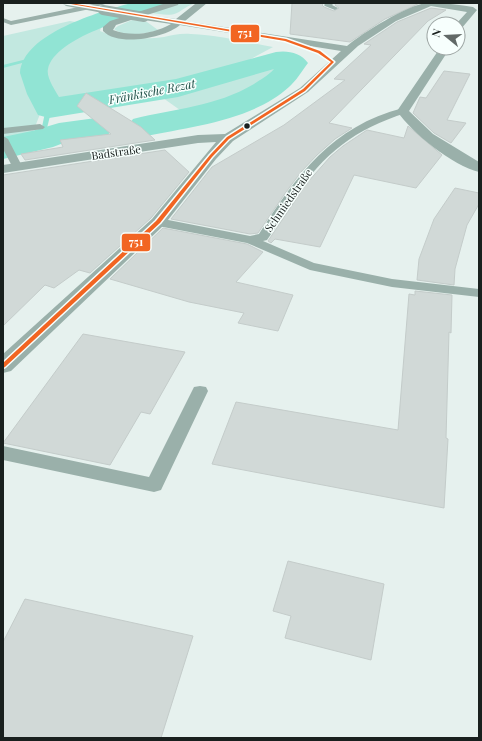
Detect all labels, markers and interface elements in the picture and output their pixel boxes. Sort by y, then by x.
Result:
north arrow [426,16,466,56]
line badge: 751 [230,24,260,43]
text: 751 [238,25,252,40]
text: N [428,27,444,39]
water label: Fränkische Rezat [106,75,198,107]
unlabelled marker [242,121,252,131]
street label: Badstraße [90,141,142,163]
street label: Schmiedstraße [261,165,316,235]
line badge: 751 [121,233,151,252]
text: 751 [129,234,143,249]

